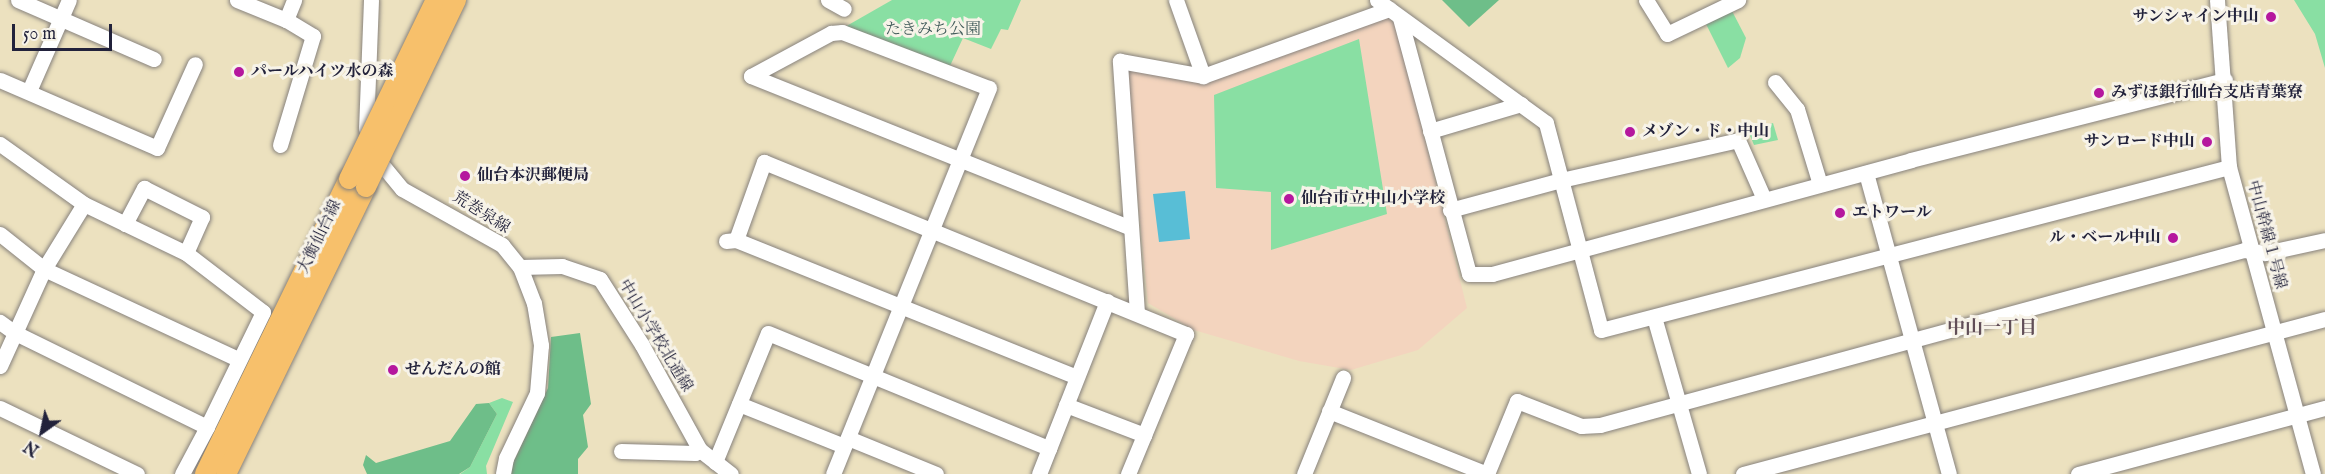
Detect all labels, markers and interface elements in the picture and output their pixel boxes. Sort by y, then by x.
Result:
place label: サンシャイン中山 [2131,7,2259,27]
marker: サンシャイン中山 [2264,10,2278,24]
scale bar [15,12,116,50]
park label: たきみち公園 [885,20,981,40]
text: 50 m [23,23,56,46]
place label: パールハイツ水の森 [251,62,395,82]
marker: パールハイツ水の森 [232,65,246,79]
place label: みずほ銀行仙台支店青葉寮 [2111,83,2303,103]
marker: みずほ銀行仙台支店青葉寮 [2092,86,2106,100]
place label: メゾン・ド・中山 [1642,122,1770,142]
marker: メゾン・ド・中山 [1623,125,1637,139]
place label: サンロード中山 [2083,132,2195,152]
marker: サンロード中山 [2200,135,2214,149]
place label: 仙台本沢郵便局 [477,166,589,186]
marker: 仙台本沢郵便局 [458,169,472,183]
street label: 中山幹線１号線 [2242,178,2290,292]
street label: 荒巻泉線 [449,188,513,238]
place label: 仙台市立中山小学校 [1301,189,1445,209]
marker: 仙台市立中山小学校 [1282,192,1296,206]
street label: 大衡仙台線 [294,197,346,277]
place label: エトワール [1852,203,1932,223]
marker: エトワール [1833,206,1847,220]
place label: ル・ベール中山 [2049,228,2161,248]
marker: ル・ベール中山 [2166,231,2180,245]
street label: 中山小学校北通線 [614,276,696,396]
district label: 中山一丁目 [1947,318,2037,340]
place label: せんだんの館 [405,360,501,380]
marker: せんだんの館 [386,363,400,377]
north arrow [12,402,72,462]
text: N [21,435,43,459]

